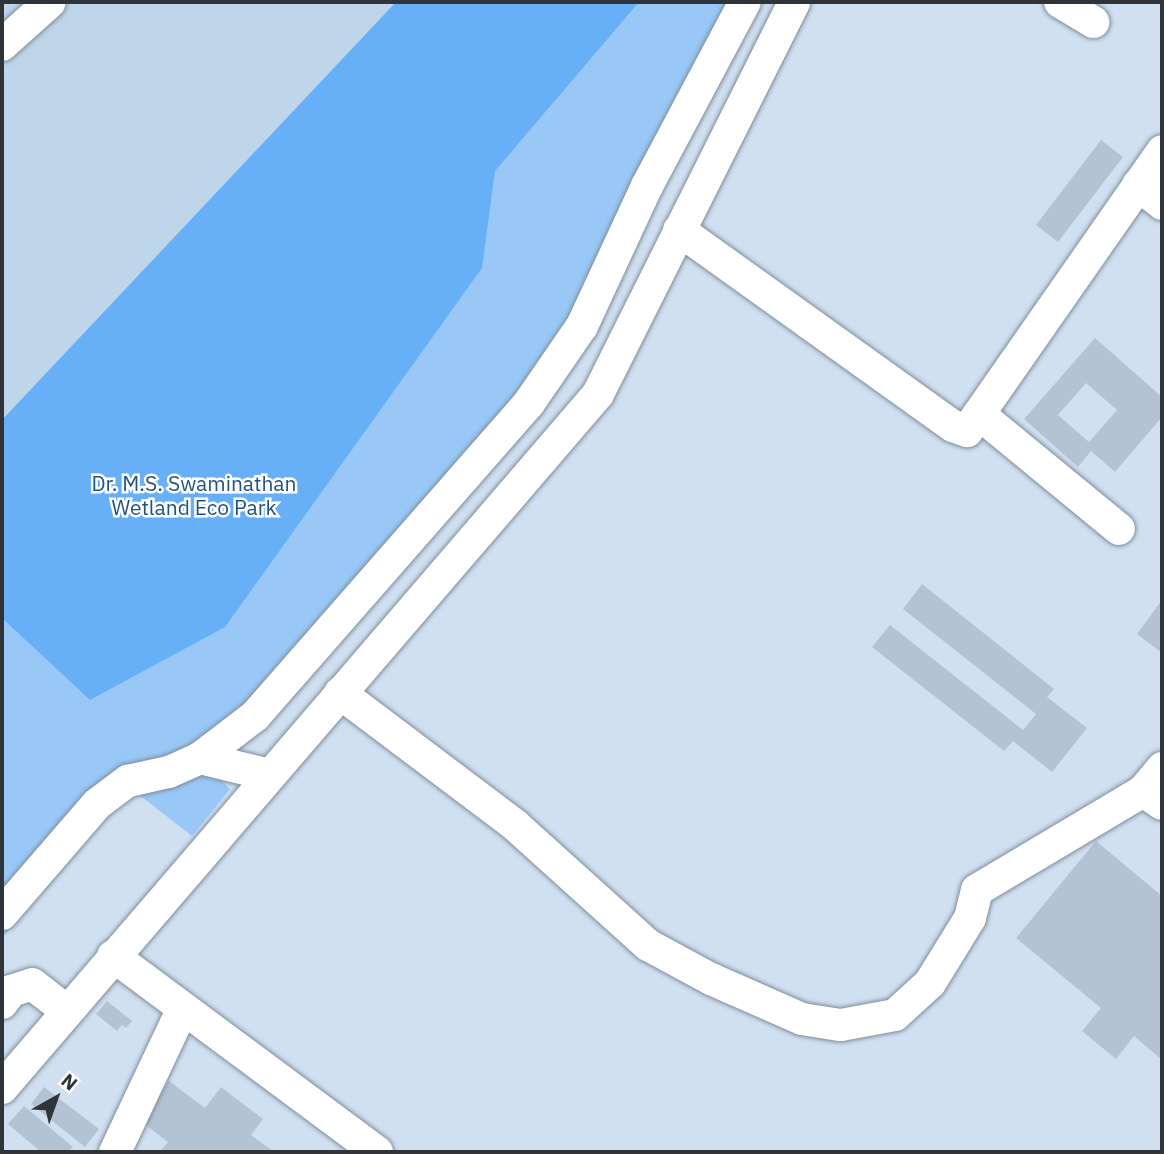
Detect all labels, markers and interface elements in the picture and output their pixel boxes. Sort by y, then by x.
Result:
park label: Dr. M.S. Swaminathan Wetland Eco Park [92,470,296,520]
north arrow [21,1063,91,1133]
text: N [57,1068,82,1096]

